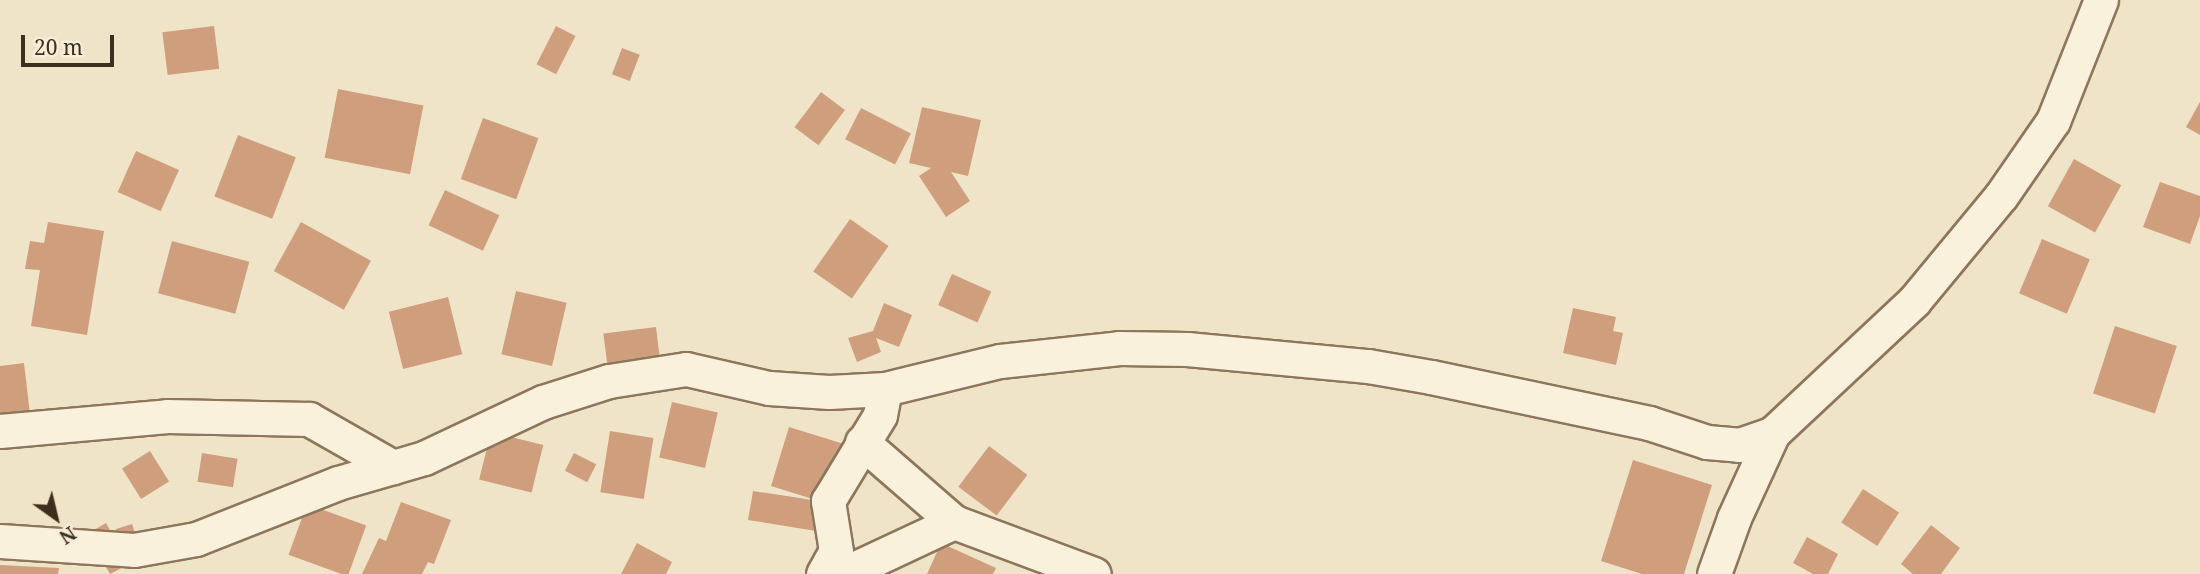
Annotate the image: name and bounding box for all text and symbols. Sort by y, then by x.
scale bar [24,21,117,65]
text: 20 m [34,33,83,61]
north arrow [21,483,91,553]
text: N [54,520,81,550]

